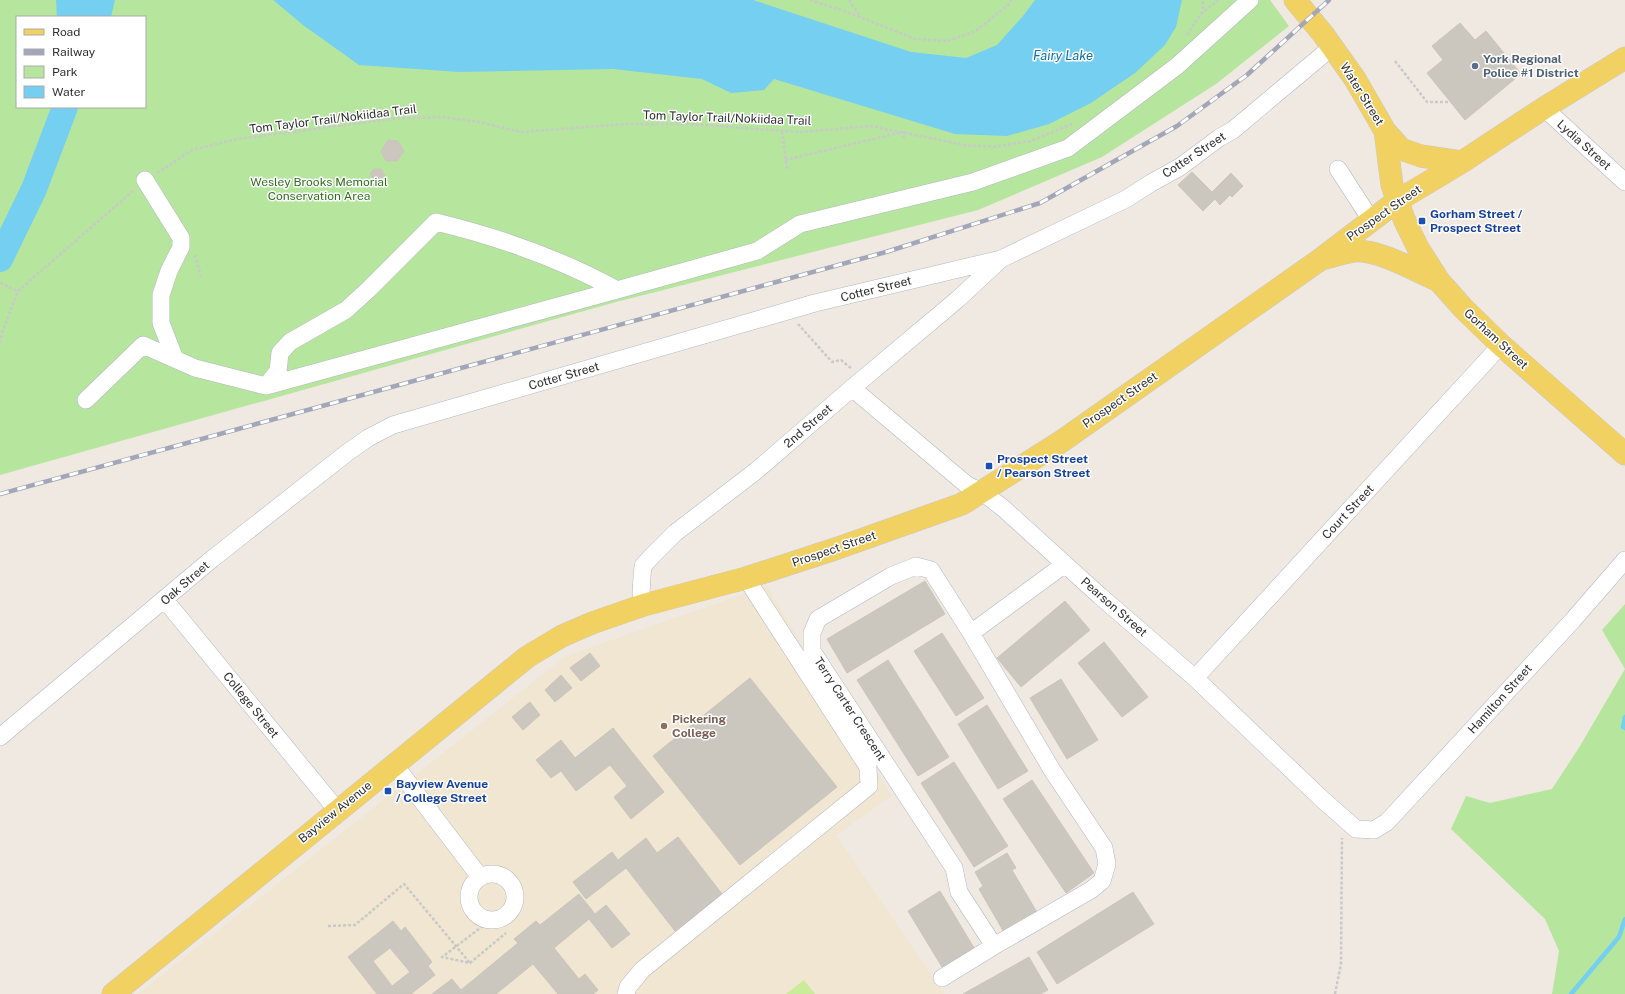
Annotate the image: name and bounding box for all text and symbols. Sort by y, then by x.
legend [16,16,146,108]
text: Road [52,25,80,39]
text: Railway [52,45,96,59]
water label: Fairy Lake [1033,48,1093,63]
place label: York Regional Police #1 District [1483,52,1579,80]
street label: Water Street [1337,60,1387,128]
marker: York Regional Police #1 District [1470,61,1480,71]
text: Park [52,65,78,79]
text: Water [52,85,86,99]
street label: Tom Taylor Trail/Nokiidaa Trail [249,102,418,136]
street label: Tom Taylor Trail/Nokiidaa Trail [643,108,812,128]
street label: Lydia Street [1554,117,1614,173]
street label: Cotter Street [1160,129,1229,181]
park label: Wesley Brooks Memorial Conservation Area [250,175,388,203]
street label: Prospect Street [1344,182,1424,244]
place label: Gorham Street / Prospect Street [1430,207,1523,235]
marker: Gorham Street / Prospect Street [1417,216,1427,226]
street label: Cotter Street [839,273,913,305]
street label: Gorham Street [1461,306,1531,372]
street label: Cotter Street [527,359,601,393]
street label: Prospect Street [1080,369,1160,431]
street label: 2nd Street [781,401,835,451]
place label: Prospect Street / Pearson Street [997,452,1090,480]
marker: Prospect Street / Pearson Street [984,461,994,471]
street label: Court Street [1319,482,1377,542]
street label: Prospect Street [790,528,878,570]
street label: Oak Street [158,558,212,608]
street label: Pearson Street [1078,574,1150,640]
street label: Terry Carter Crescent [811,655,889,764]
street label: Hamilton Street [1465,661,1535,737]
street label: College Street [220,669,282,741]
place label: Pickering College [672,712,726,740]
marker: Pickering College [659,721,669,731]
place label: Bayview Avenue / College Street [396,777,488,805]
street label: Bayview Avenue [296,778,375,846]
marker: Bayview Avenue / College Street [383,786,393,796]

